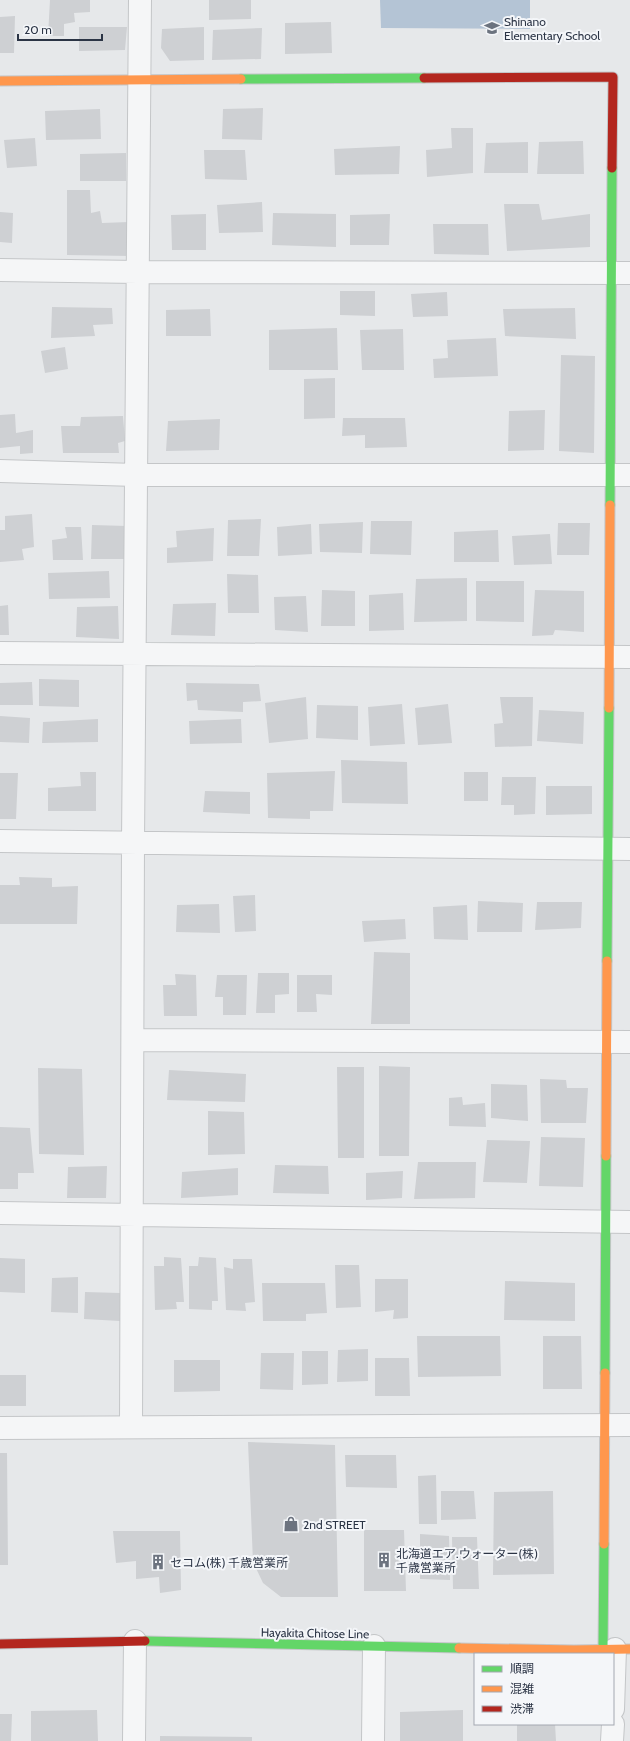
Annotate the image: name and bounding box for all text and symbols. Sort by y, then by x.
place label: Shinano Elementary School [504,14,600,43]
scale bar [18,16,102,42]
school or university icon: Shinano Elementary School [483,19,501,37]
text: 20 m [24,22,52,37]
shop icon: 2nd STREET [282,1515,300,1533]
place label: 2nd STREET [303,1517,366,1532]
place label: 北海道エア.ウォーター(株) 千歳営業所 [396,1546,538,1575]
building icon: 北海道エア.ウォーター(株) 千歳営業所 [375,1551,393,1569]
building icon: セコム(株) 千歳営業所 [149,1553,167,1571]
place label: セコム(株) 千歳営業所 [170,1555,288,1570]
street label: Hayakita Chitose Line [261,1625,369,1641]
legend [474,1653,614,1725]
text: 順調 [510,1661,534,1676]
text: 混雑 [510,1681,534,1696]
text: 渋滞 [510,1701,534,1716]

